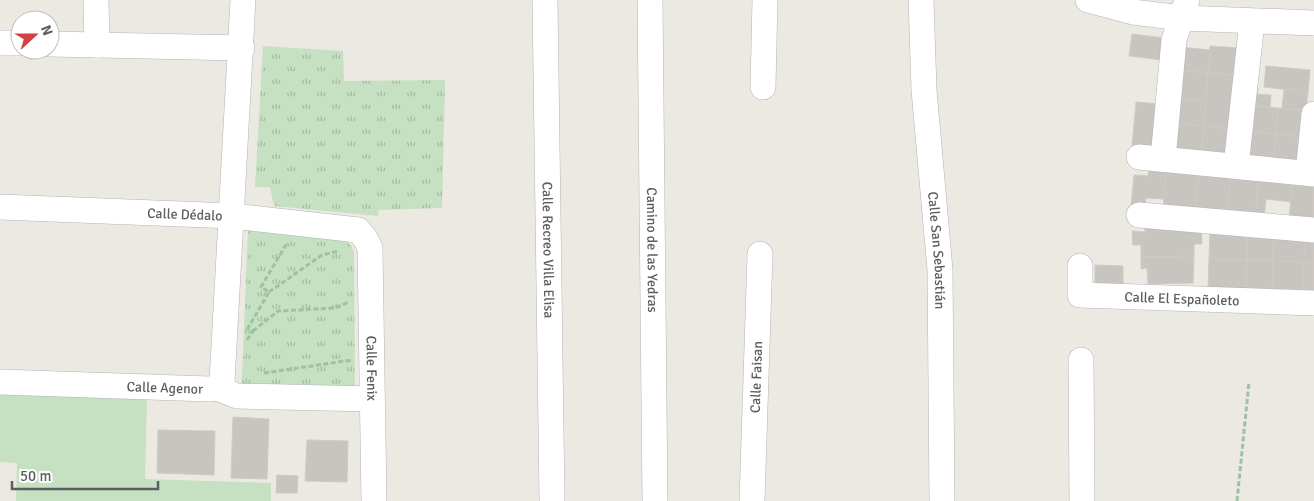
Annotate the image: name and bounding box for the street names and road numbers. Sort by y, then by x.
street label: Calle Recreo Villa Elisa [539,181,558,319]
street label: Camino de las Yedras [643,187,662,313]
street label: Calle San Sebastián [925,191,949,309]
street label: Calle Dédalo [147,204,223,224]
street label: Calle El Españoleto [1124,288,1240,309]
street label: Calle Fenix [363,335,381,402]
street label: Calle Faisan [746,341,766,413]
street label: Calle Agenor [126,378,204,397]

